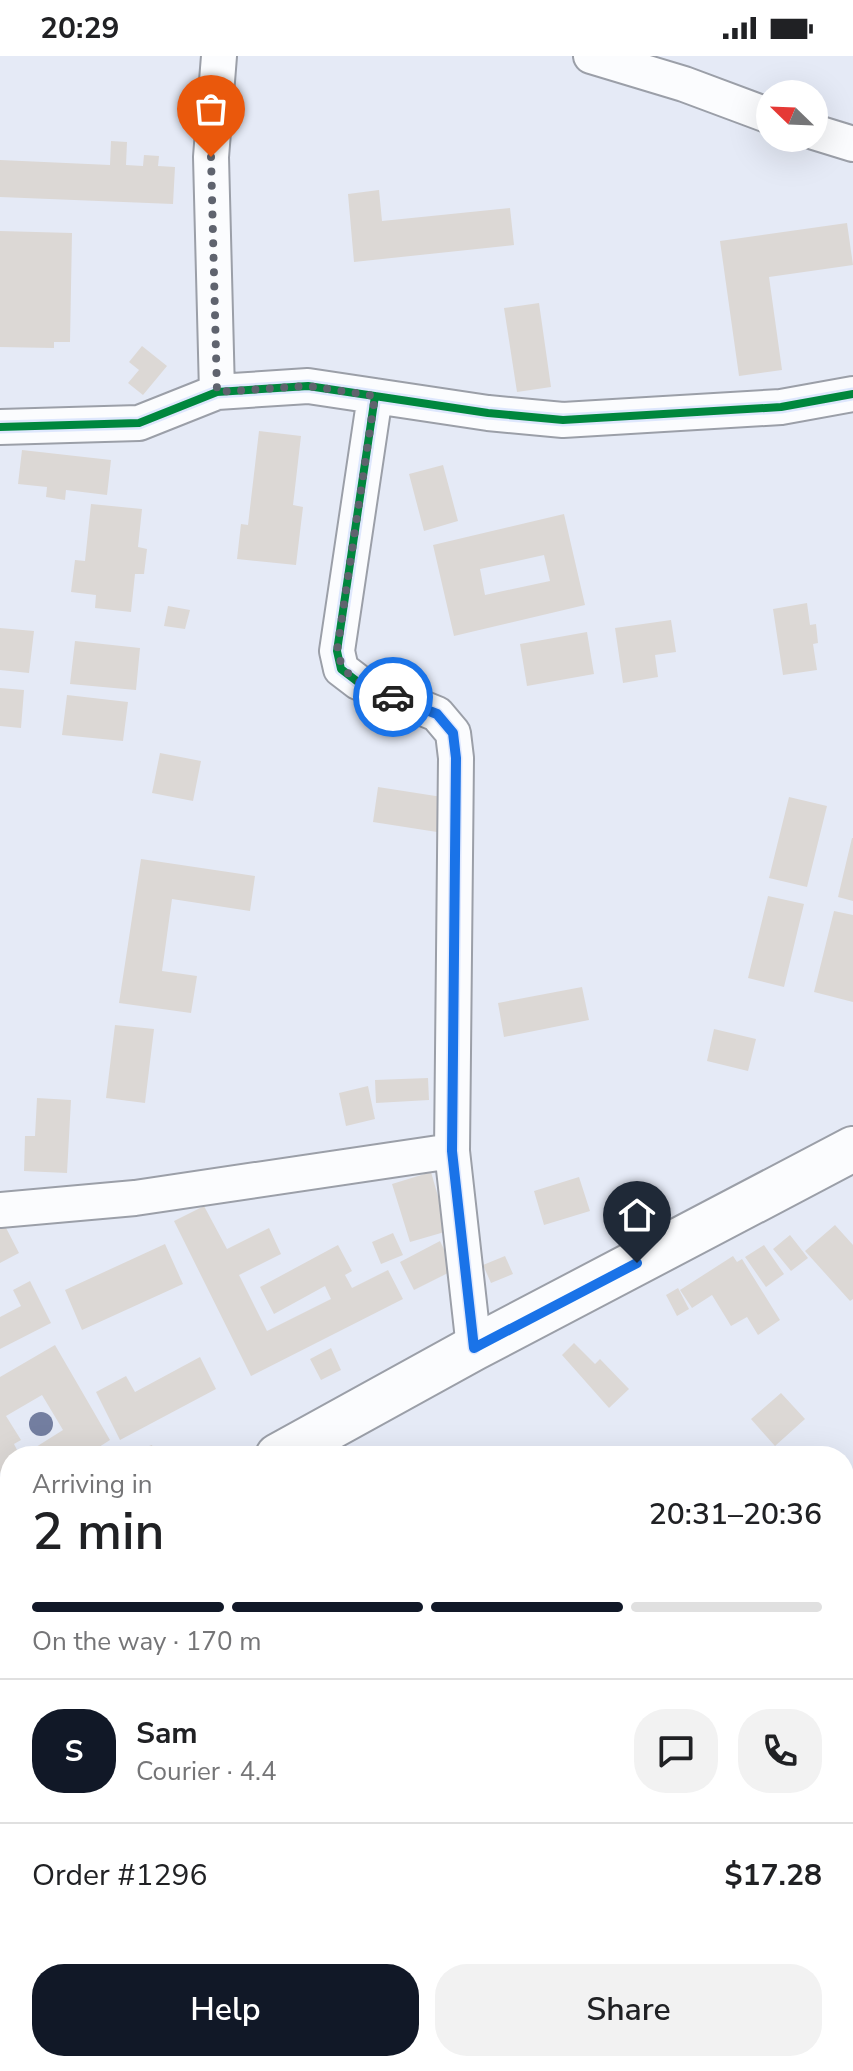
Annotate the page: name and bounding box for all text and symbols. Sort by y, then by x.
text: 20:29 [40,8,119,49]
pin [177,75,245,157]
north arrow [756,80,828,152]
map controls [756,80,828,152]
icon: bag [189,87,233,131]
courier [353,657,433,737]
icon: car [371,675,415,719]
pin [603,1181,671,1263]
icon: home [615,1193,659,1237]
text: Arriving in [32,1467,153,1502]
text: 20:31–20:36 [649,1494,822,1535]
text: 2 min [32,1496,165,1567]
text: On the way · 170 m [32,1624,261,1659]
button: chat [634,1709,718,1793]
button: phone [738,1709,822,1793]
text: Sam [136,1713,198,1754]
text: S [65,1731,83,1772]
text: Courier · 4.4 [136,1754,277,1789]
text: Order #1296 [32,1855,207,1896]
text: $17.28 [725,1855,822,1896]
button: Help [32,1964,419,2056]
button: Share [435,1964,822,2056]

